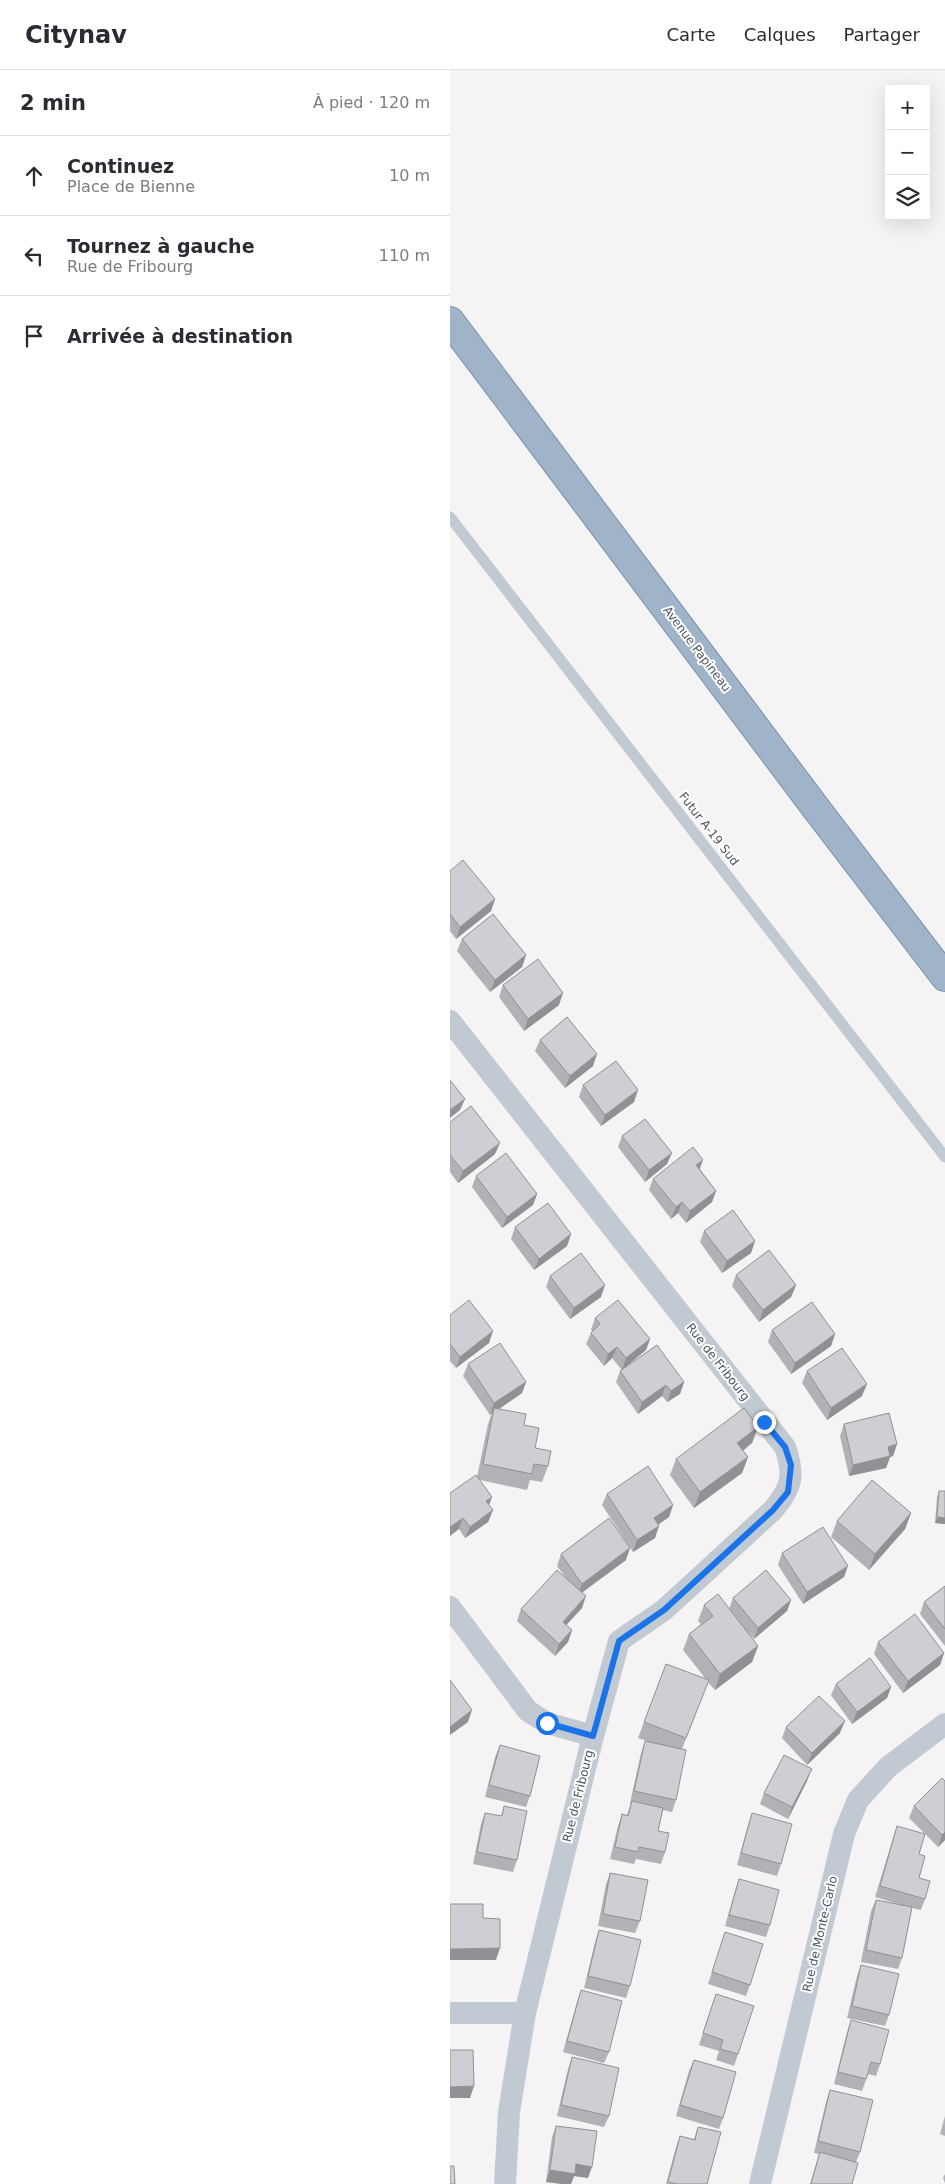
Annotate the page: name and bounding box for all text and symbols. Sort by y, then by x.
text: Citynav [25,21,127,49]
text: Carte [667,24,716,45]
text: Calques [744,24,816,45]
text: Partager [844,24,920,45]
map controls [885,85,930,220]
button: + [885,85,930,130]
text: 2 min [20,91,86,115]
text: À pied · 120 m [313,93,430,112]
button: − [885,130,930,175]
text: Continuez [67,155,174,177]
icon: ahead [20,162,48,190]
text: 10 m [389,166,430,185]
button: layers [885,175,930,220]
text: Place de Bienne [67,177,195,196]
text: Tournez à gauche [67,235,255,257]
icon: left [20,242,48,270]
text: 110 m [379,246,430,265]
text: Rue de Fribourg [67,257,193,276]
icon: arrive [20,322,48,350]
text: Arrivée à destination [67,325,293,347]
street label: Avenue Papineau [660,604,734,694]
street label: Futur A-19 Sud [676,790,742,868]
street label: Rue de Fribourg [683,1320,753,1404]
route end [753,1411,776,1434]
route start [536,1712,559,1735]
street label: Rue de Fribourg [560,1748,596,1844]
street label: Rue de Monte-Carlo [800,1875,840,1993]

